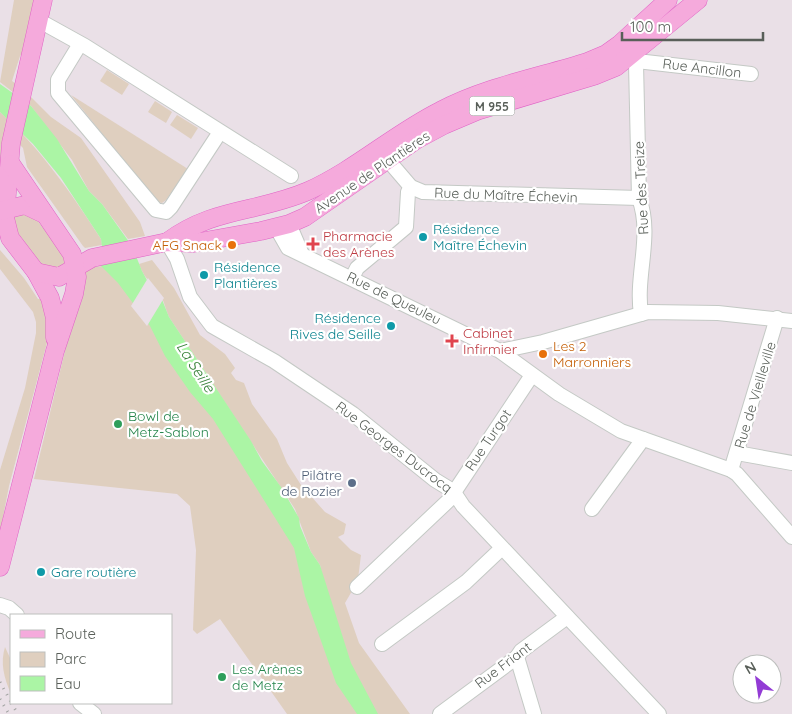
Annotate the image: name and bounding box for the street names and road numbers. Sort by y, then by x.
street label: Rue Ancillon [662,54,742,82]
road number: M 955 [470,96,514,115]
street label: Avenue de Plantières [311,127,433,217]
street label: Rue des Treize [630,141,652,235]
street label: Rue du Maître Échevin [434,184,578,206]
street label: Rue de Queuleu [344,267,444,329]
street label: Rue de Vieilleville [730,339,780,451]
street label: Rue Georges Ducrocq [332,397,456,497]
street label: Rue Turgot [461,406,515,474]
street label: Rue Friant [471,638,535,692]

